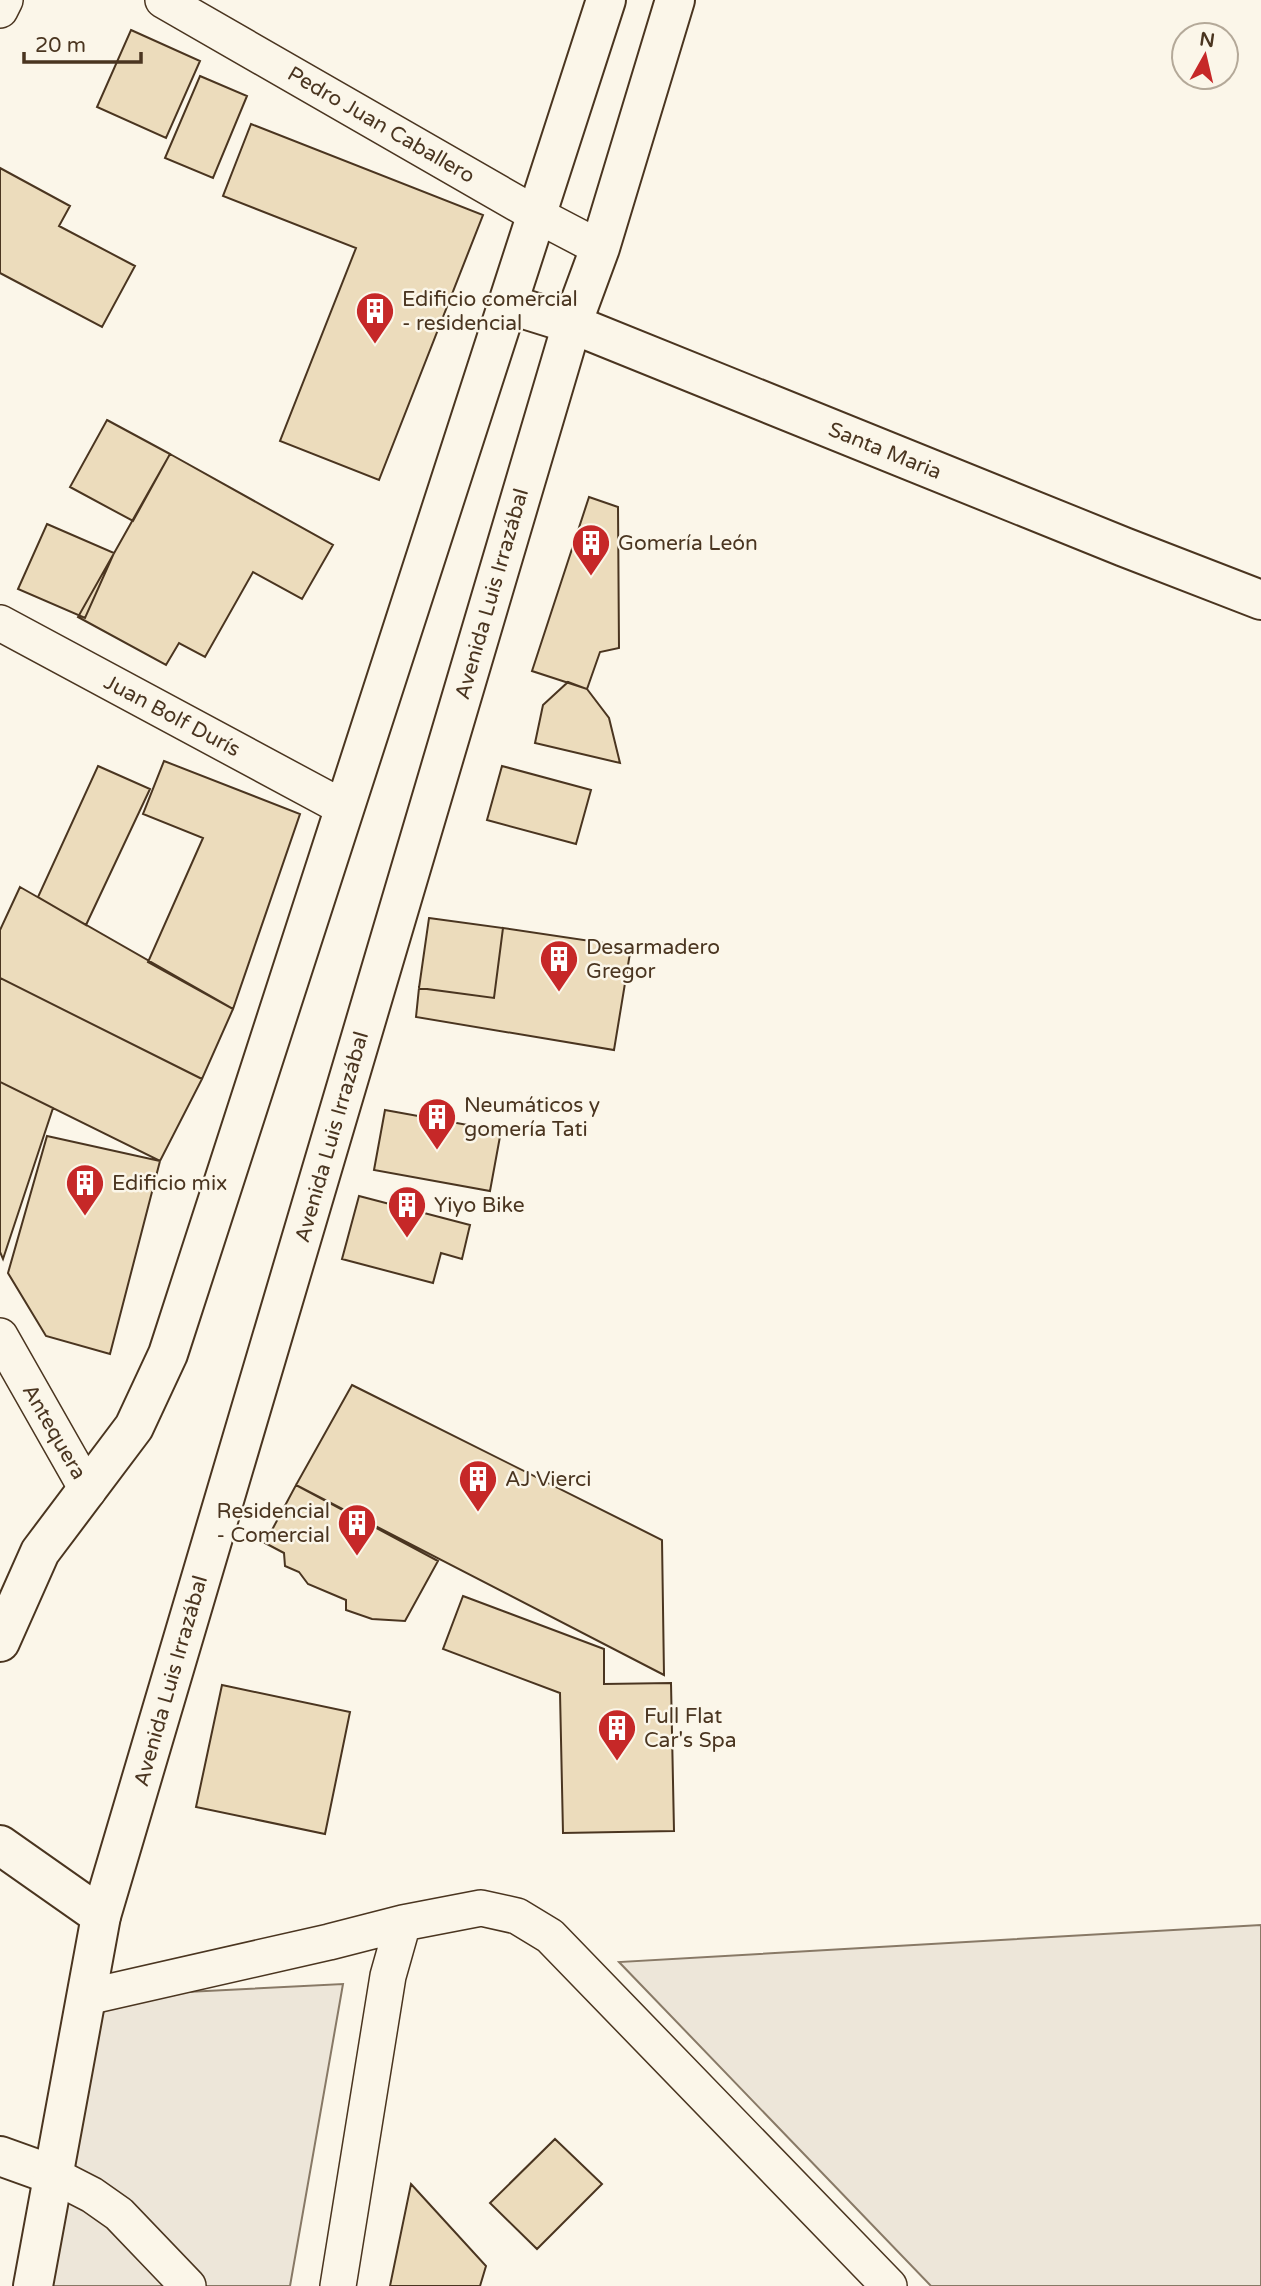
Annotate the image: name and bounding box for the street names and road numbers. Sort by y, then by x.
street label: Pedro Juan Caballero [283,61,479,189]
street label: Santa Maria [825,417,945,485]
street label: Avenida Luis Irrazábal [450,486,534,702]
street label: Juan Bolf Durís [100,670,244,762]
street label: Avenida Luis Irrazábal [290,1029,374,1245]
street label: Antequera [17,1380,91,1484]
street label: Avenida Luis Irrazábal [129,1573,213,1789]

